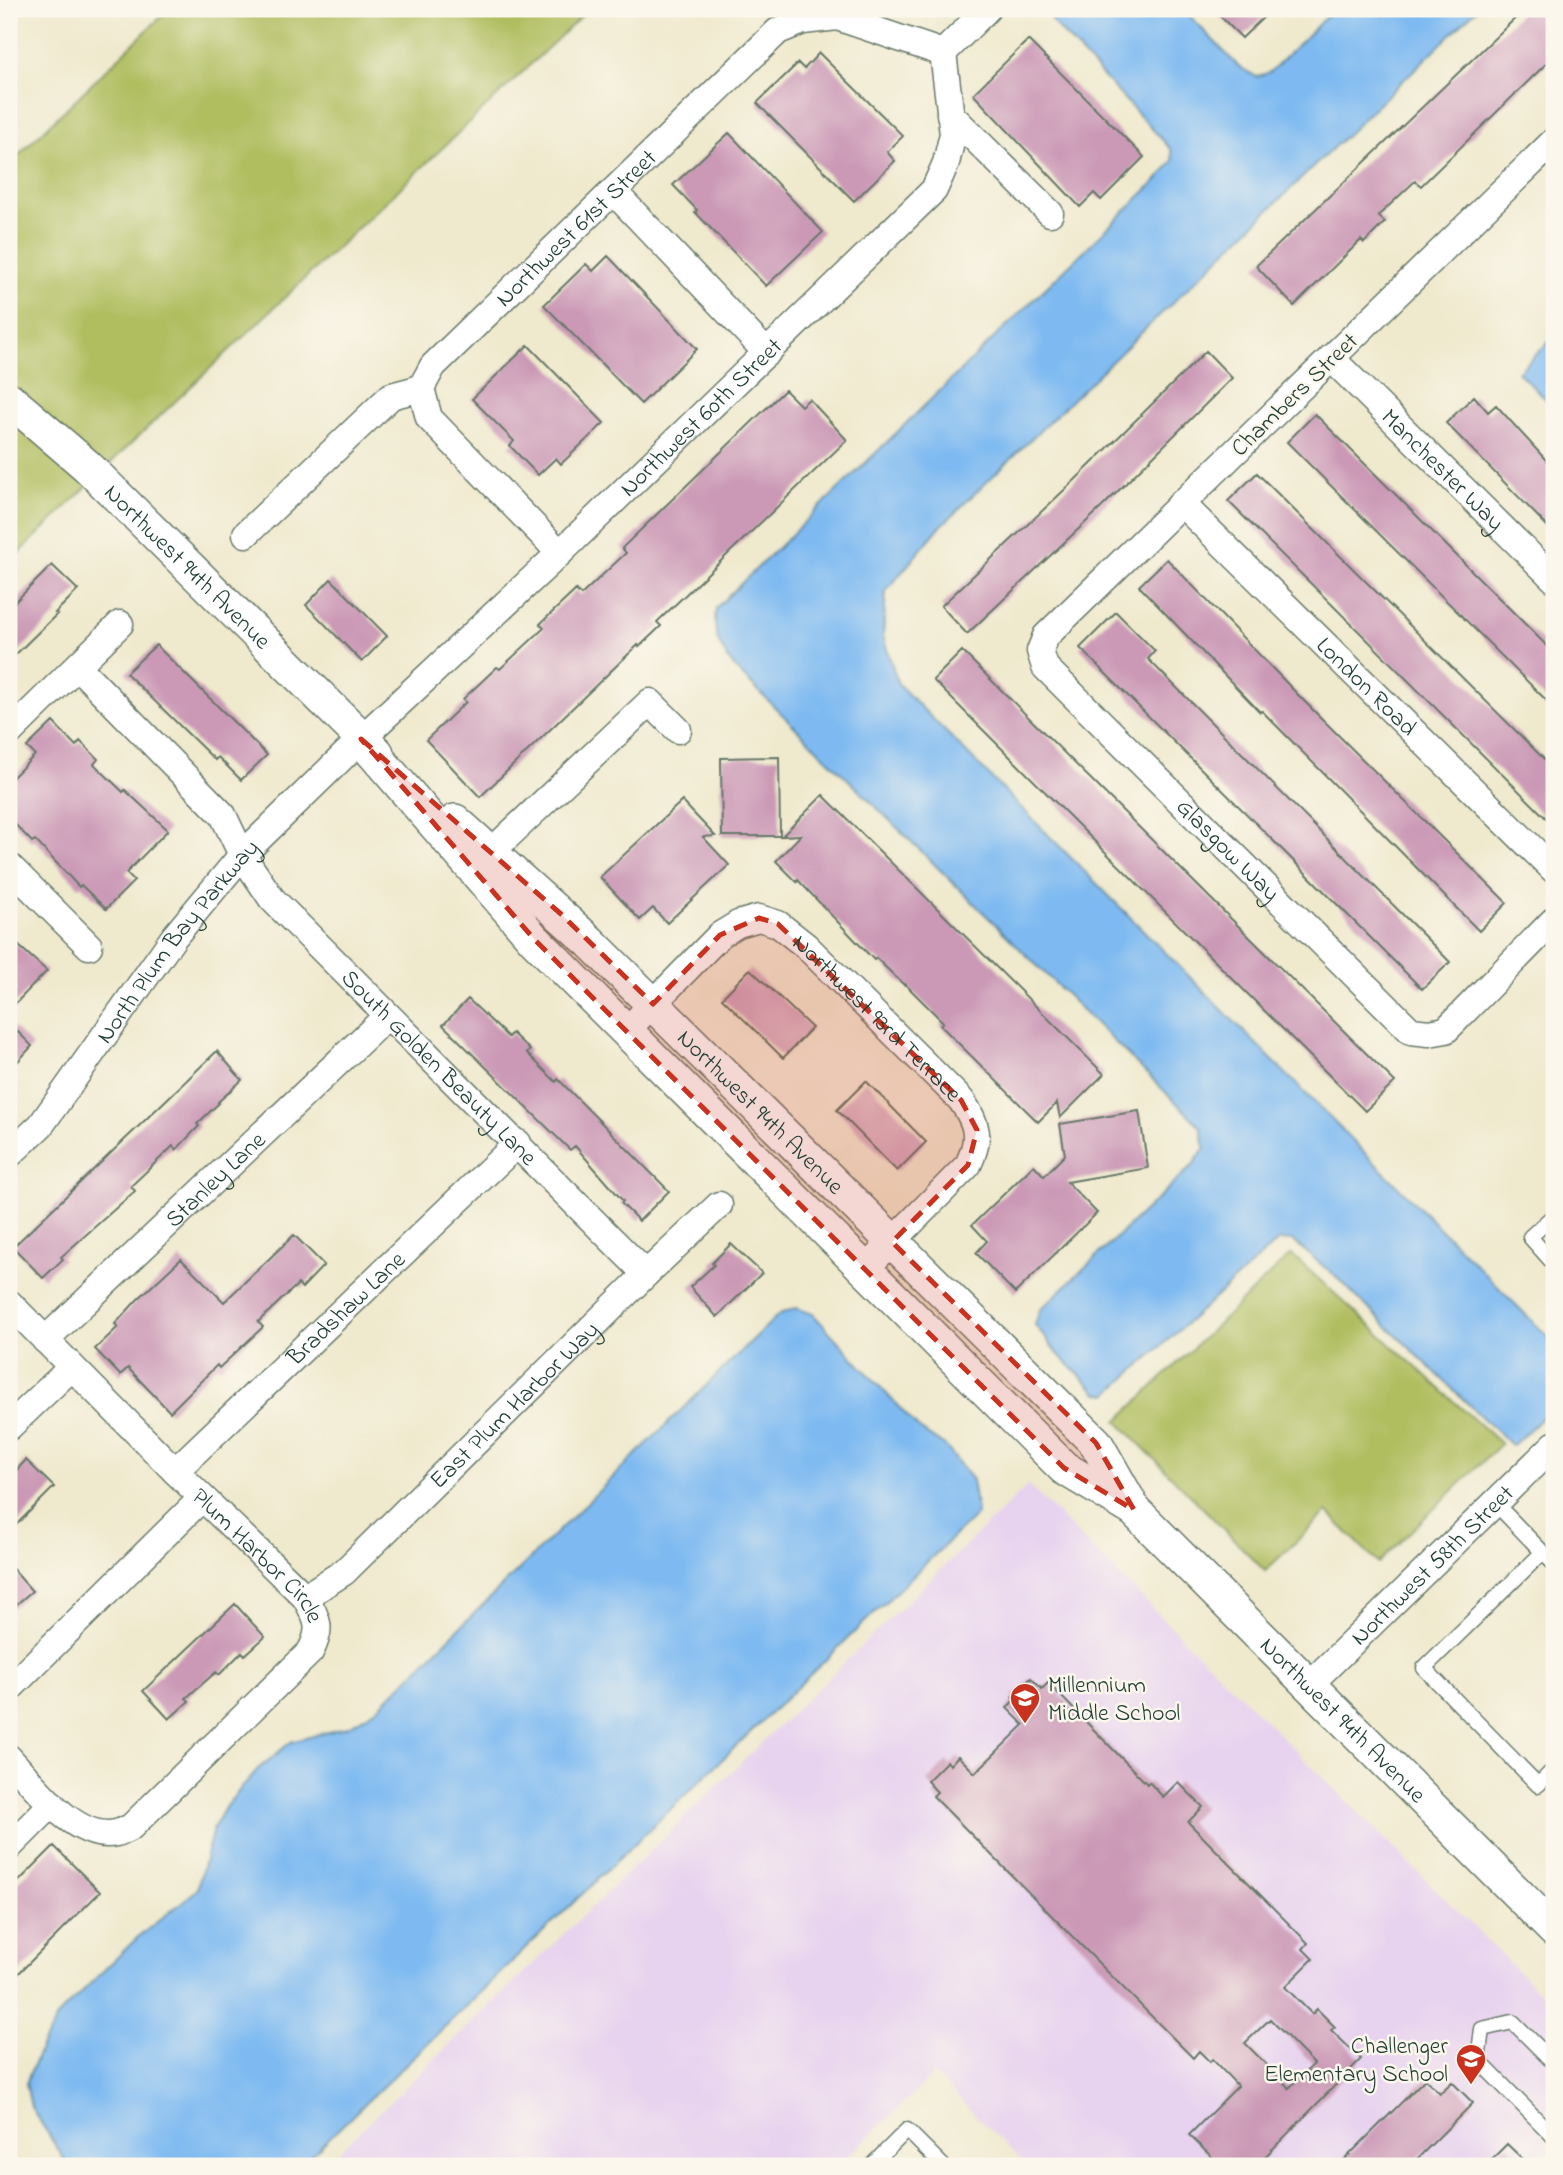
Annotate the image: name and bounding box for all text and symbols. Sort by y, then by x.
street label: Northwest 61st Street [489,142,666,316]
street label: Chambers Street [1224,326,1368,466]
street label: Northwest 60th Street [613,331,792,506]
street label: Manchester Way [1372,402,1511,541]
street label: Northwest 94th Avenue [95,477,278,659]
street label: London Road [1307,630,1424,746]
street label: Glasgow Way [1167,792,1287,912]
street label: North Plum Bay Parkway [89,832,269,1052]
street label: Northwest 93rd Terrace [784,927,969,1111]
street label: South Golden Beauty Lane [332,962,544,1175]
street label: Northwest 94th Avenue [668,1022,851,1204]
street label: Stanley Lane [158,1124,275,1237]
street label: Bradshaw Lane [279,1244,415,1376]
street label: East Plum Harbor Way [423,1314,609,1498]
street label: Northwest 58th Street [1344,1478,1523,1655]
street label: Plum Harbor Circle [182,1481,331,1629]
street label: Northwest 94th Avenue [1250,1630,1433,1812]
place label: Millennium Middle School [1048,1669,1180,1732]
school or university icon: Millennium Middle School [1008,1681,1042,1725]
place label: Challenger Elementary School [1264,2030,1449,2094]
school or university icon: Challenger Elementary School [1454,2042,1488,2086]

